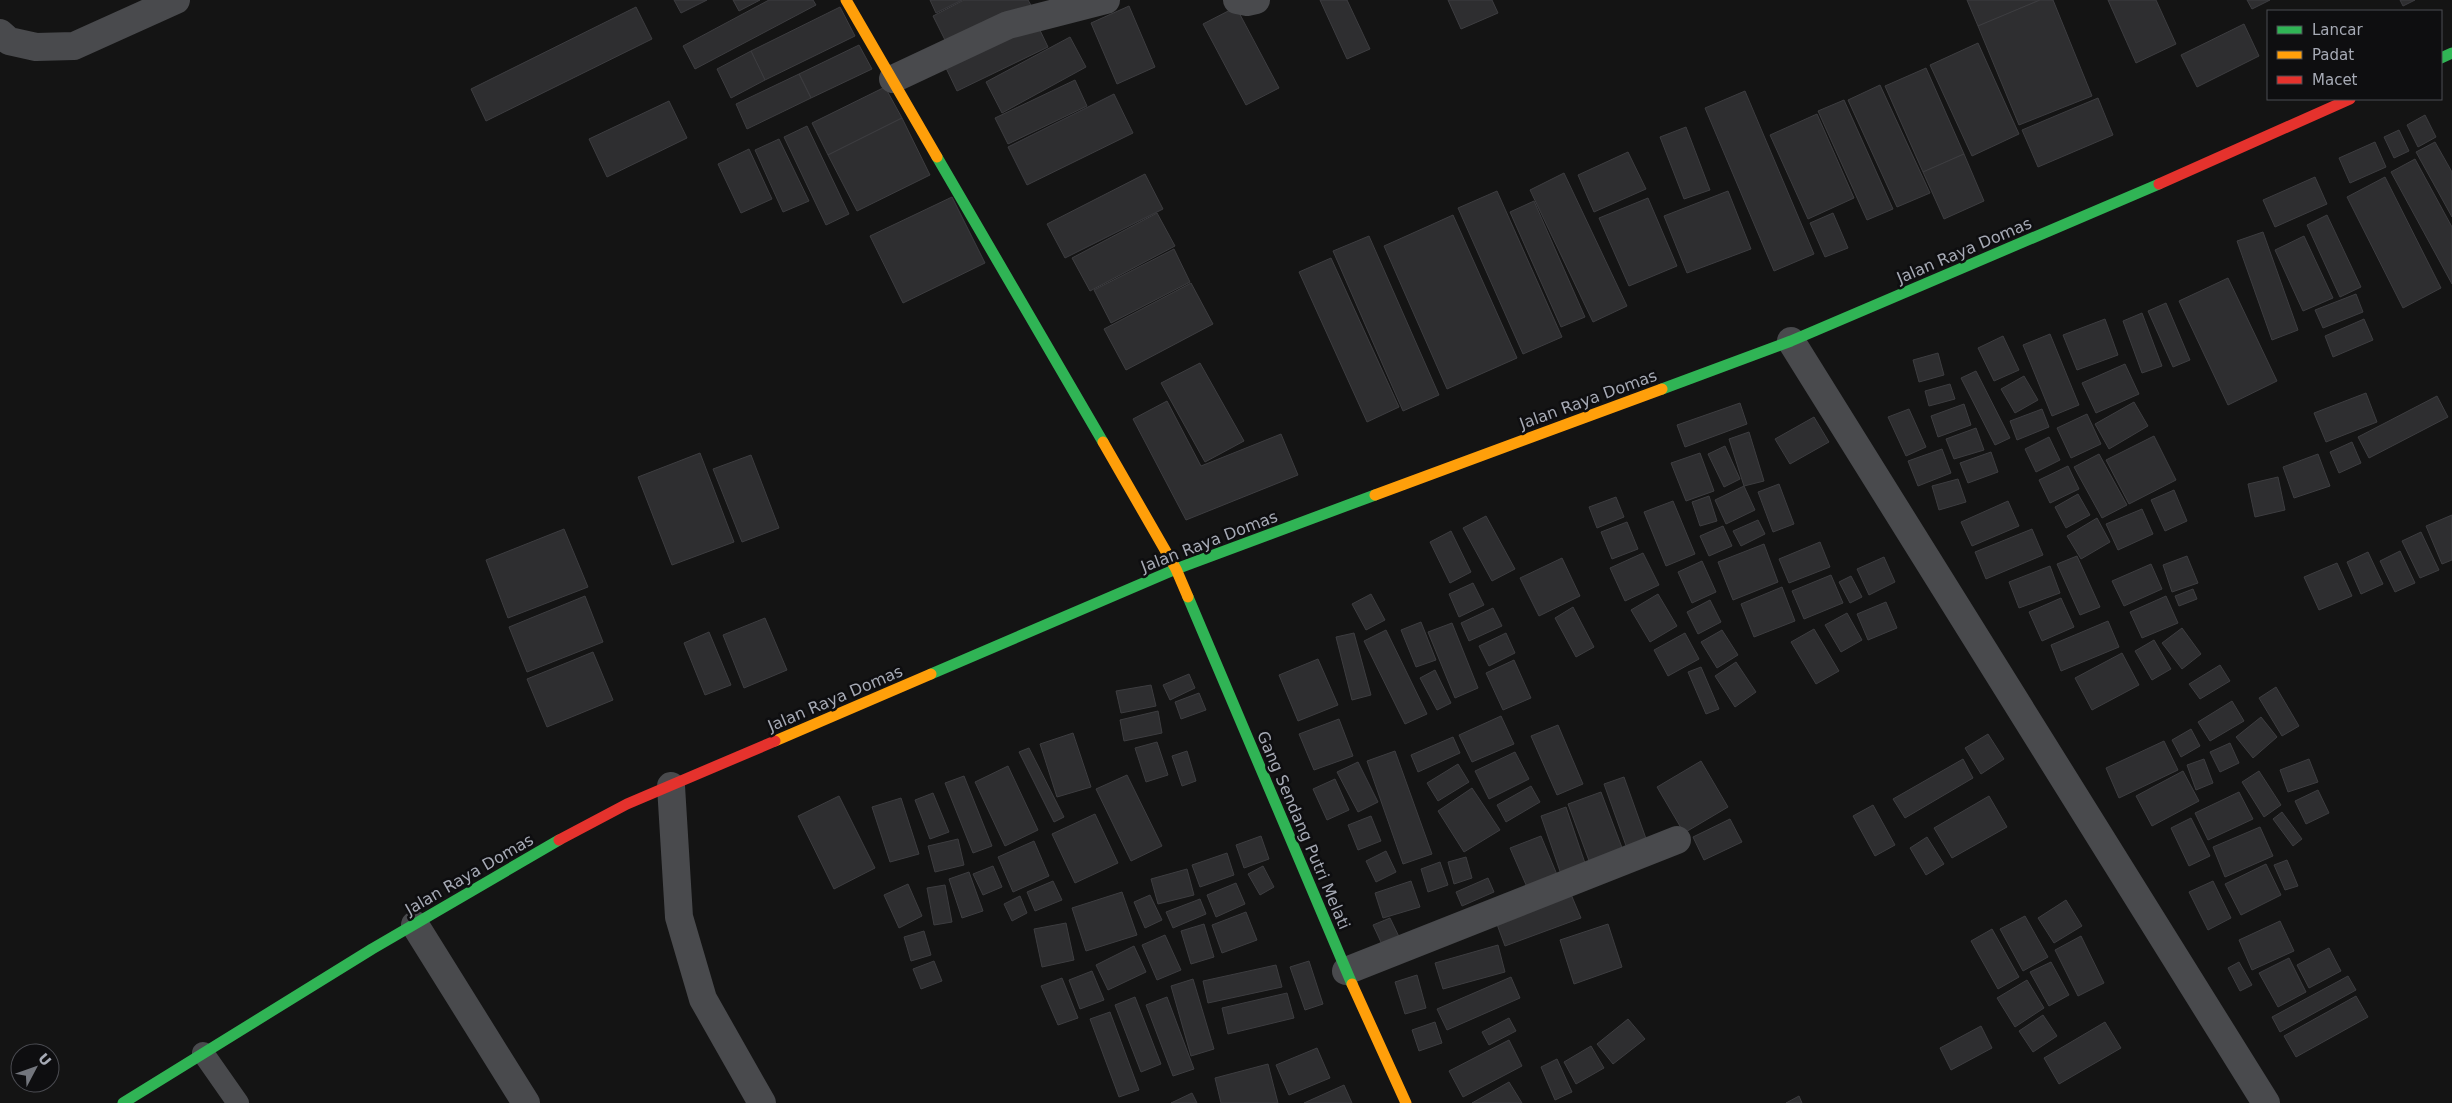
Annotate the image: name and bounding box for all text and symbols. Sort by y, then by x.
legend [2267,10,2442,100]
text: Lancar [2312,21,2363,39]
text: Padat [2312,46,2354,64]
text: Macet [2312,71,2358,89]
street label: Jalan Raya Domas [1893,213,2035,288]
street label: Jalan Raya Domas [1516,366,1659,433]
street label: Jalan Raya Domas [1137,507,1280,577]
street label: Jalan Raya Domas [764,661,906,736]
street label: Gang Sendang Putri Melati [1253,728,1354,932]
street label: Jalan Raya Domas [401,830,537,919]
north arrow [10,1043,60,1093]
text: U [35,1050,55,1069]

